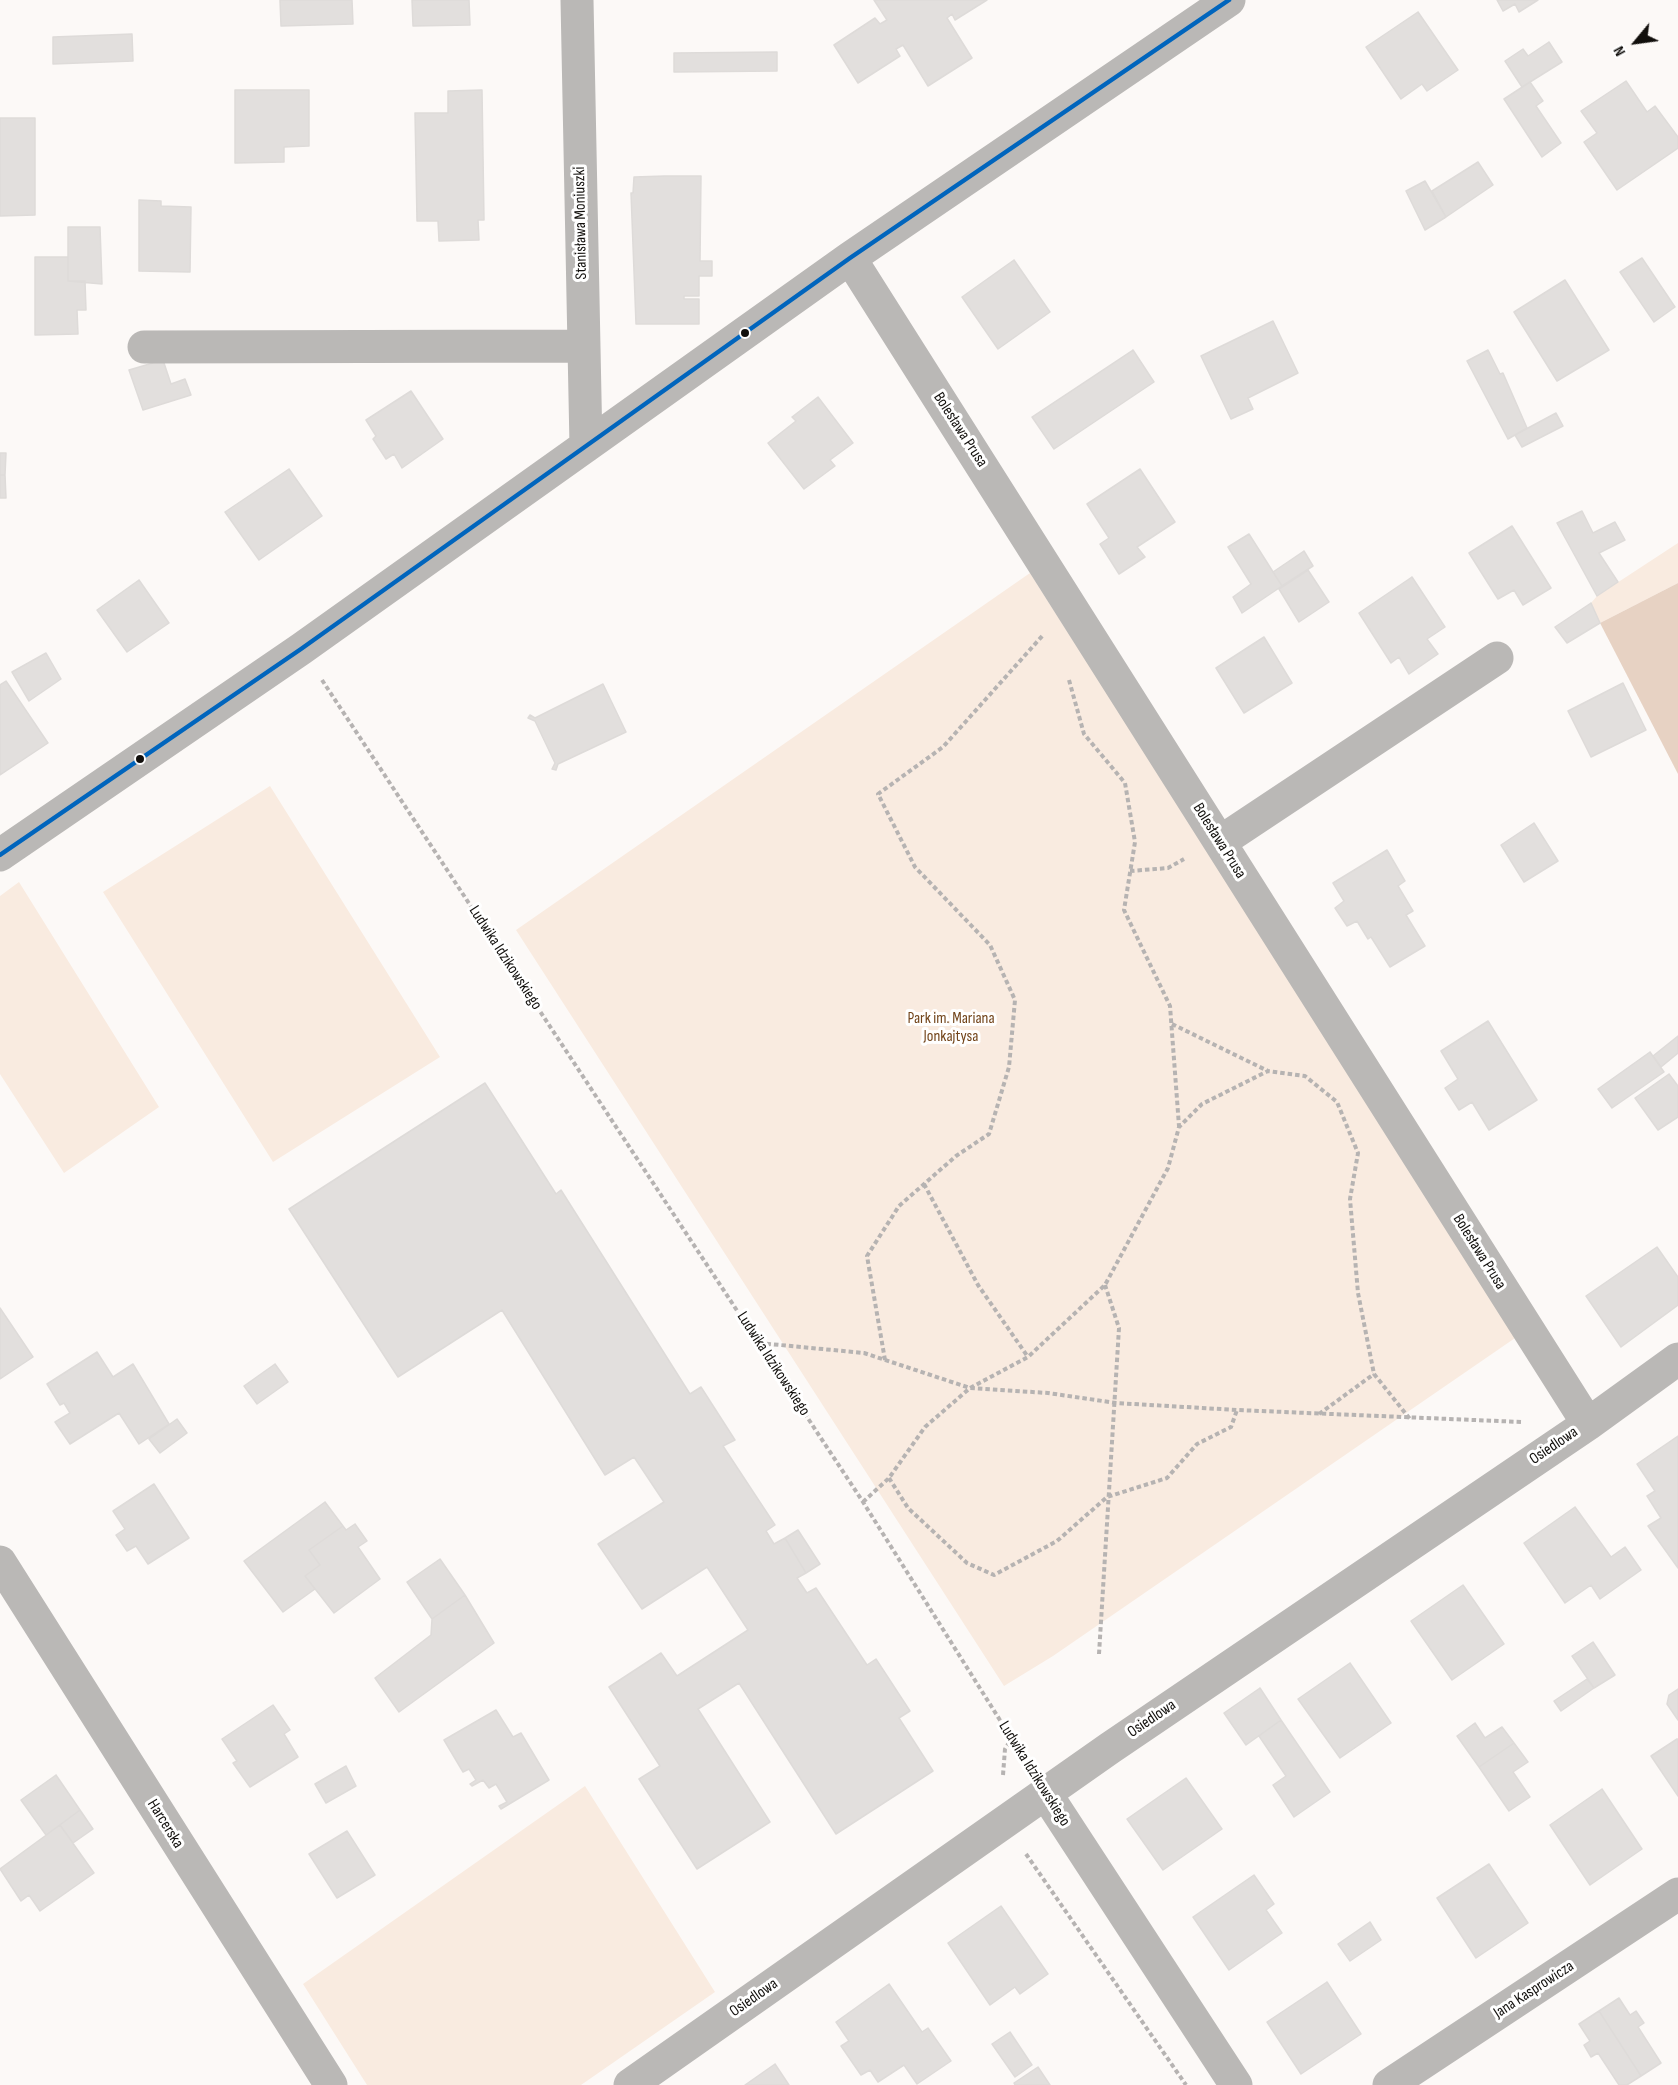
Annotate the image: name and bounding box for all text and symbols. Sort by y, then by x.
north arrow [1606,12,1666,72]
text: N [1609,43,1630,59]
street label: Stanisława Moniuszki [570,166,592,280]
unlabelled marker [739,327,751,339]
street label: Bolesława Prusa [929,389,991,471]
unlabelled marker [134,753,146,765]
street label: Bolesława Prusa [1188,800,1250,882]
street label: Ludwika Idzikowskiego [464,902,546,1014]
park label: Park im. Mariana Jonkajtysa [907,1009,995,1047]
street label: Bolesława Prusa [1448,1211,1510,1293]
street label: Ludwika Idzikowskiego [732,1308,814,1420]
street label: Osiedlowa [1526,1423,1582,1469]
street label: Osiedlowa [1124,1696,1180,1742]
street label: Ludwika Idzikowskiego [994,1718,1074,1830]
street label: Harcerska [143,1796,187,1852]
street label: Jana Kasprowicza [1490,1957,1578,2023]
street label: Osiedlowa [726,1975,782,2021]

